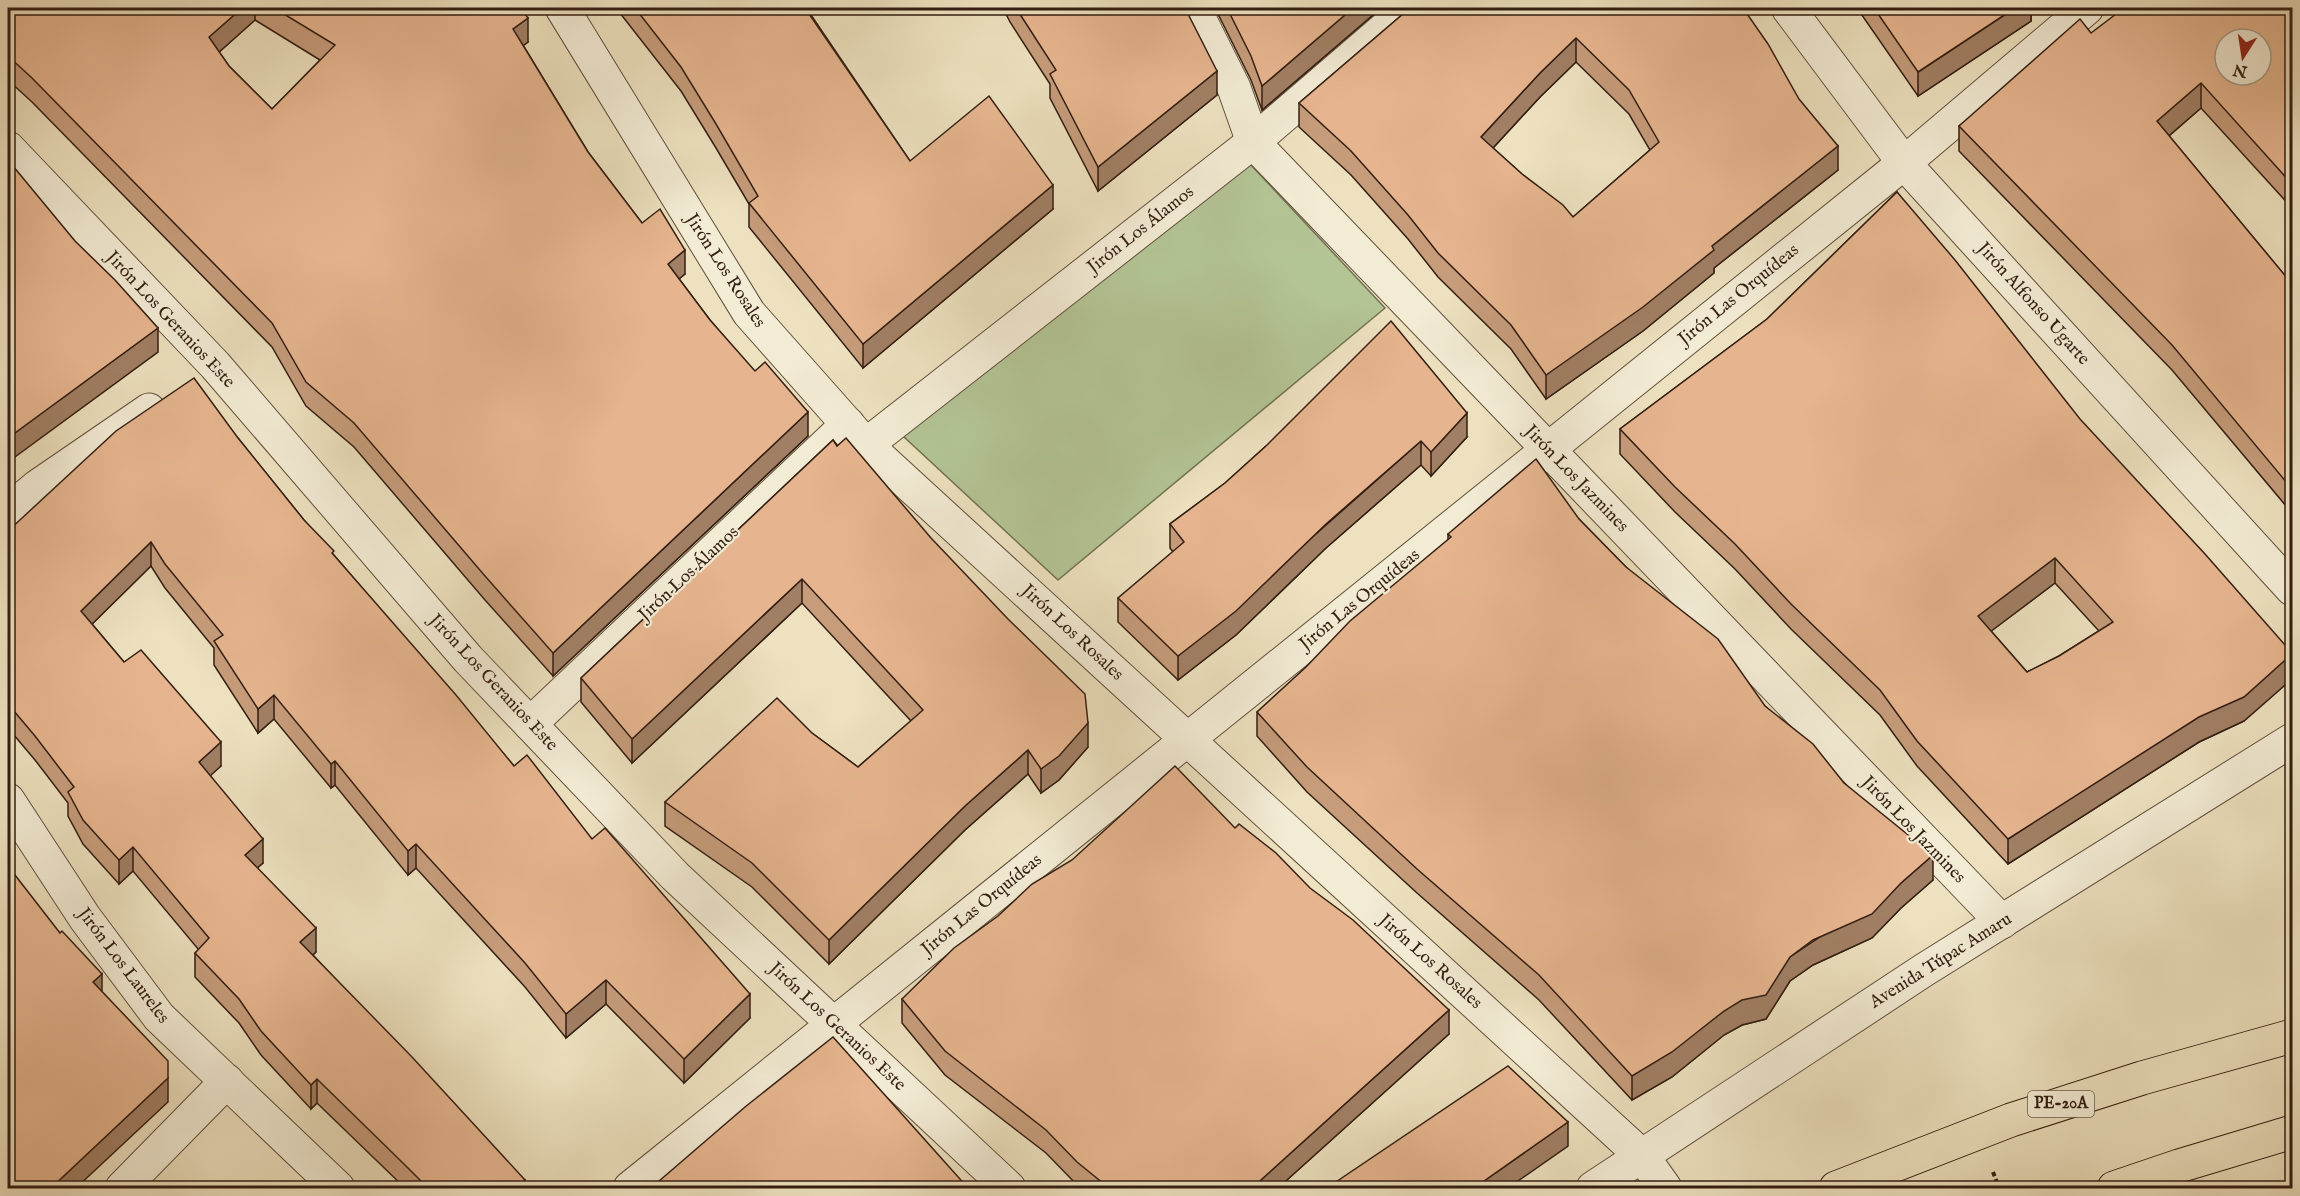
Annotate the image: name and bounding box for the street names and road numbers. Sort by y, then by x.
street label: Jirón Los Álamos [1080,180,1199,280]
street label: Jirón Los Rosales [678,208,770,332]
street label: Jirón Alfonso Ugarte [1970,236,2094,370]
street label: Jirón Las Orquídeas [1672,239,1804,352]
street label: Jirón Los Geranios Este [99,245,240,393]
street label: Jirón Los Jazmines [1518,419,1633,538]
street label: Jirón Los Álamos [631,520,744,628]
street label: Jirón Las Orquídeas [1293,544,1425,657]
street label: Jirón Los Rosales [1015,578,1128,686]
street label: Jirón Los Geranios Este [422,608,563,756]
street label: Jirón Los Jazmines [1855,770,1970,889]
street label: Jirón Las Orquídeas [915,849,1047,962]
street label: Jirón Los Laureles [71,902,174,1028]
street label: Jirón Los Rosales [1372,908,1487,1015]
street label: Avenida Túpac Amaru [1865,908,2016,1015]
street label: Jirón Los Geranios Este [762,956,910,1097]
road number: PE-20A [2028,1091,2094,1117]

